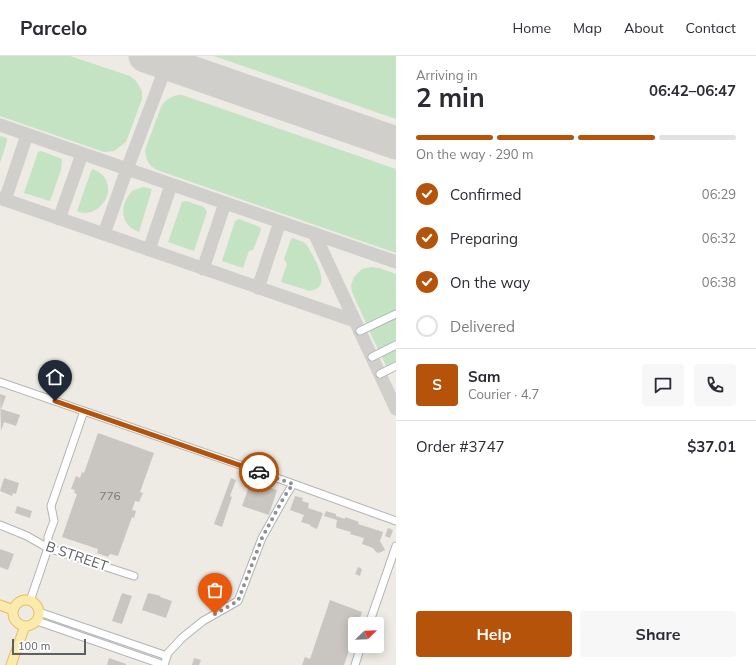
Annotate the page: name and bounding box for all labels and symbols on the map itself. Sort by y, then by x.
pin [38,360,72,401]
courier [239,452,279,492]
house number: 776 [99,488,121,503]
street label: B STREET [44,537,111,575]
pin [198,573,232,614]
north arrow [348,617,384,653]
scale bar [12,637,86,656]

